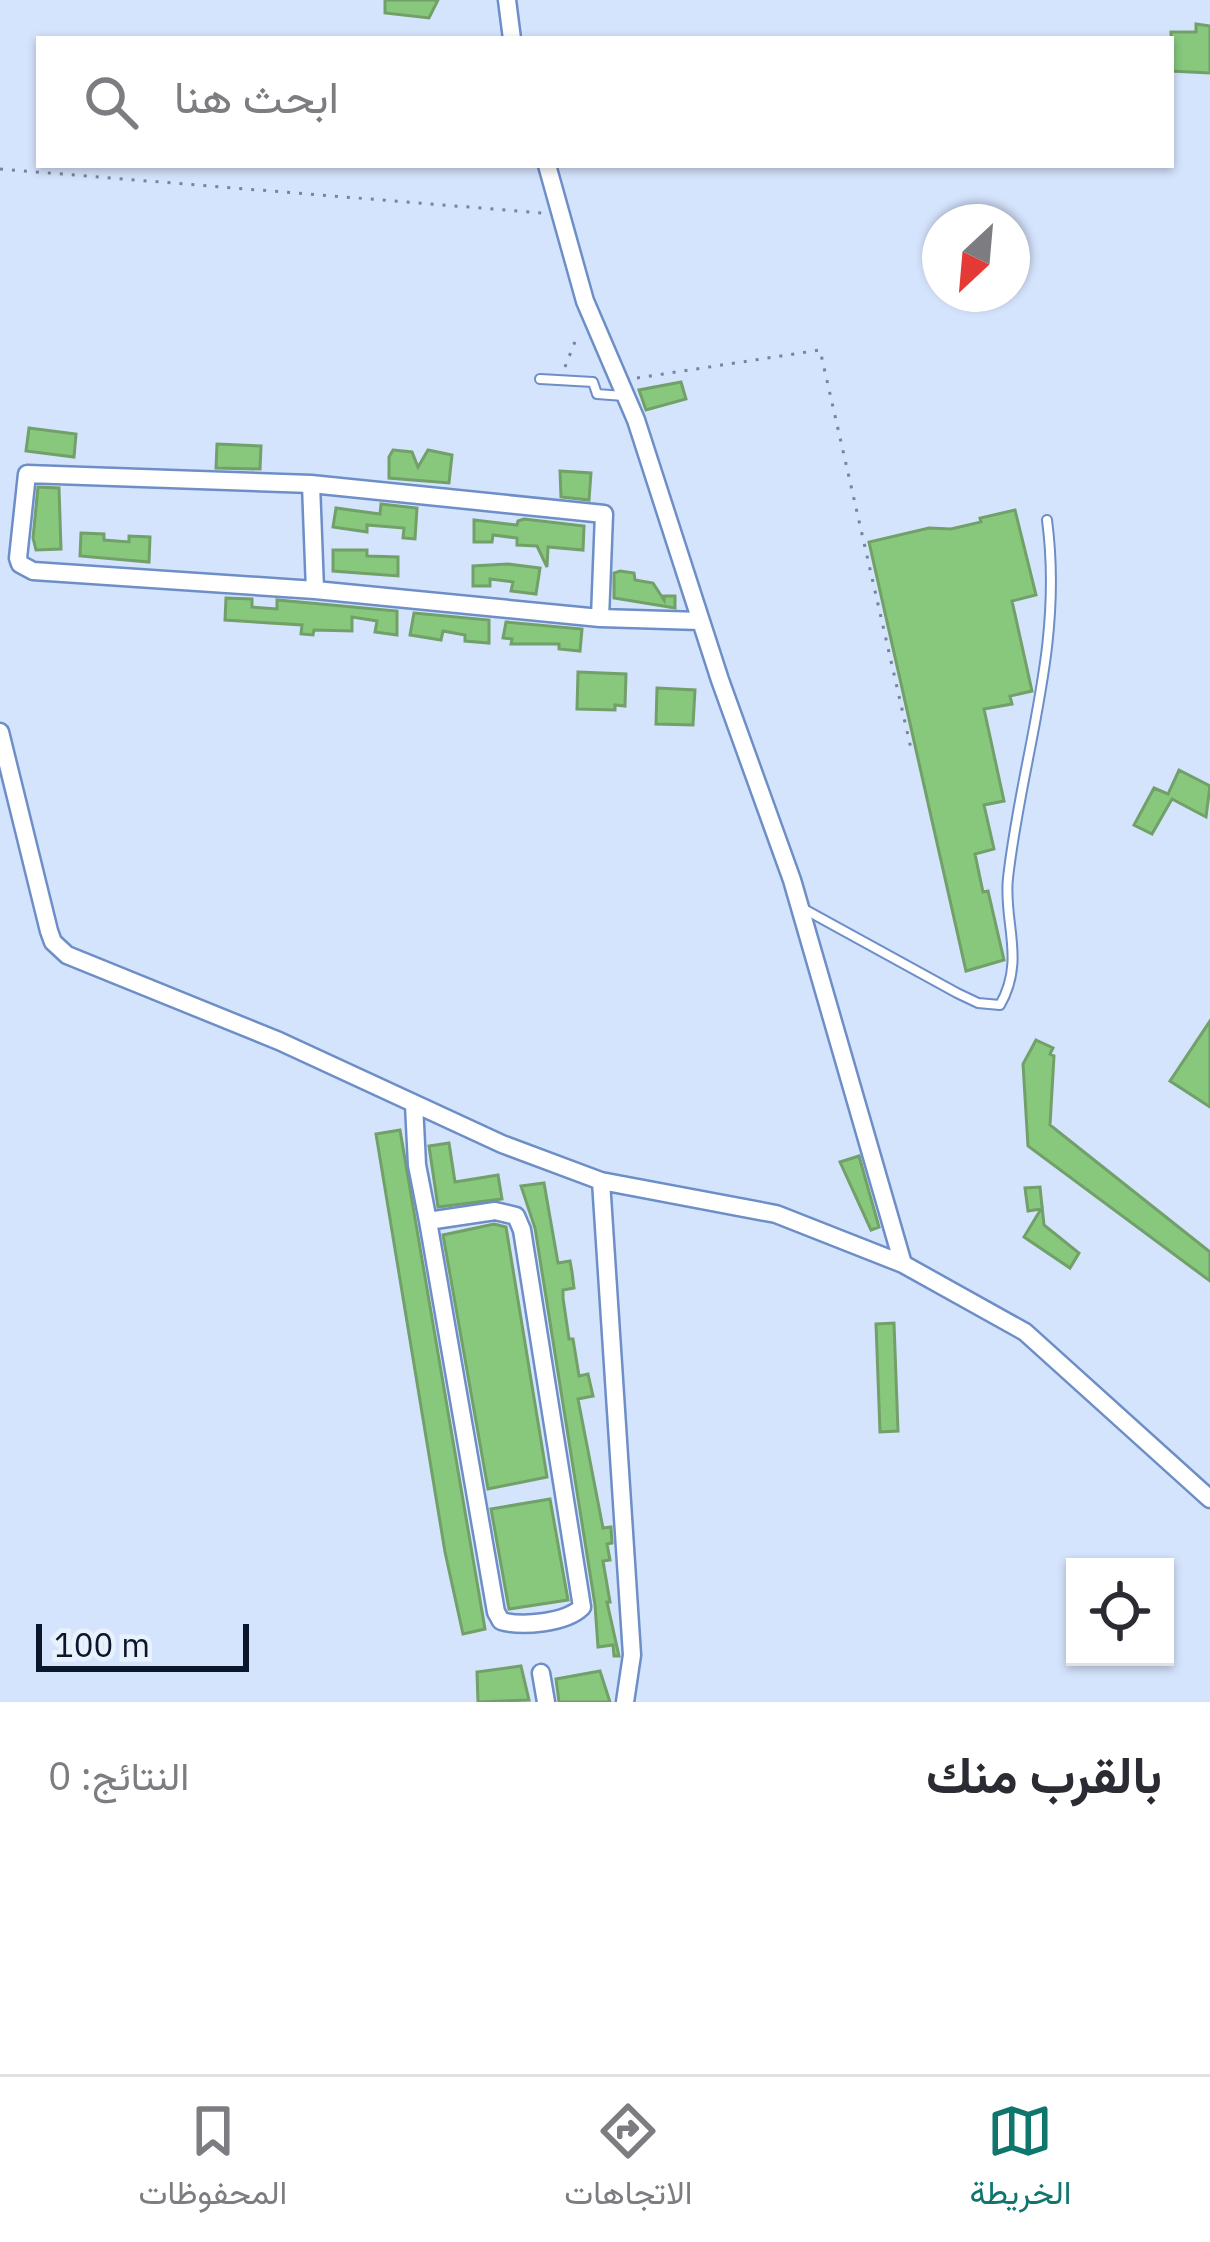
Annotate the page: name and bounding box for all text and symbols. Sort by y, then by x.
search box [36,36,1174,168]
text: ابحث هنا [174,67,339,125]
icon: search [78,69,144,135]
north arrow [922,204,1030,312]
map controls [1066,1558,1174,1666]
button: locate [1066,1558,1174,1666]
scale bar [36,1618,249,1671]
text: 100 m [54,1623,150,1666]
text: بالقرب منك [926,1741,1162,1807]
text: النتائج: 0 [48,1750,189,1801]
tab: المحفوظات [139,2098,287,2222]
tab: الاتجاهات [564,2098,692,2222]
tab: الخريطة [969,2098,1071,2222]

